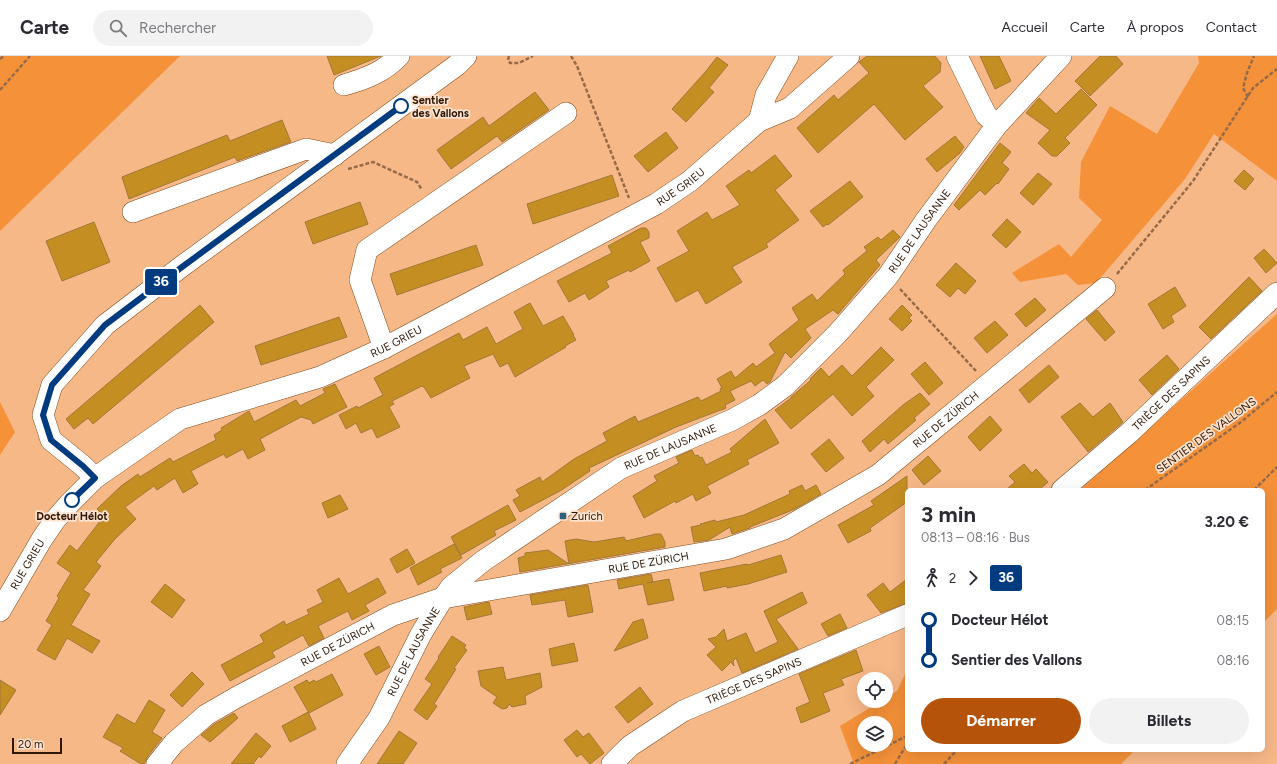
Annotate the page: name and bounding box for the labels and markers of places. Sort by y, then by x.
place label: Sentier des Vallons [412,94,469,120]
marker: Sentier des Vallons [393,98,409,114]
marker: Docteur Hélot [64,492,80,508]
place label: Docteur Hélot [36,510,108,523]
place label: Zurich [571,510,603,523]
marker: Zurich [558,511,568,521]

